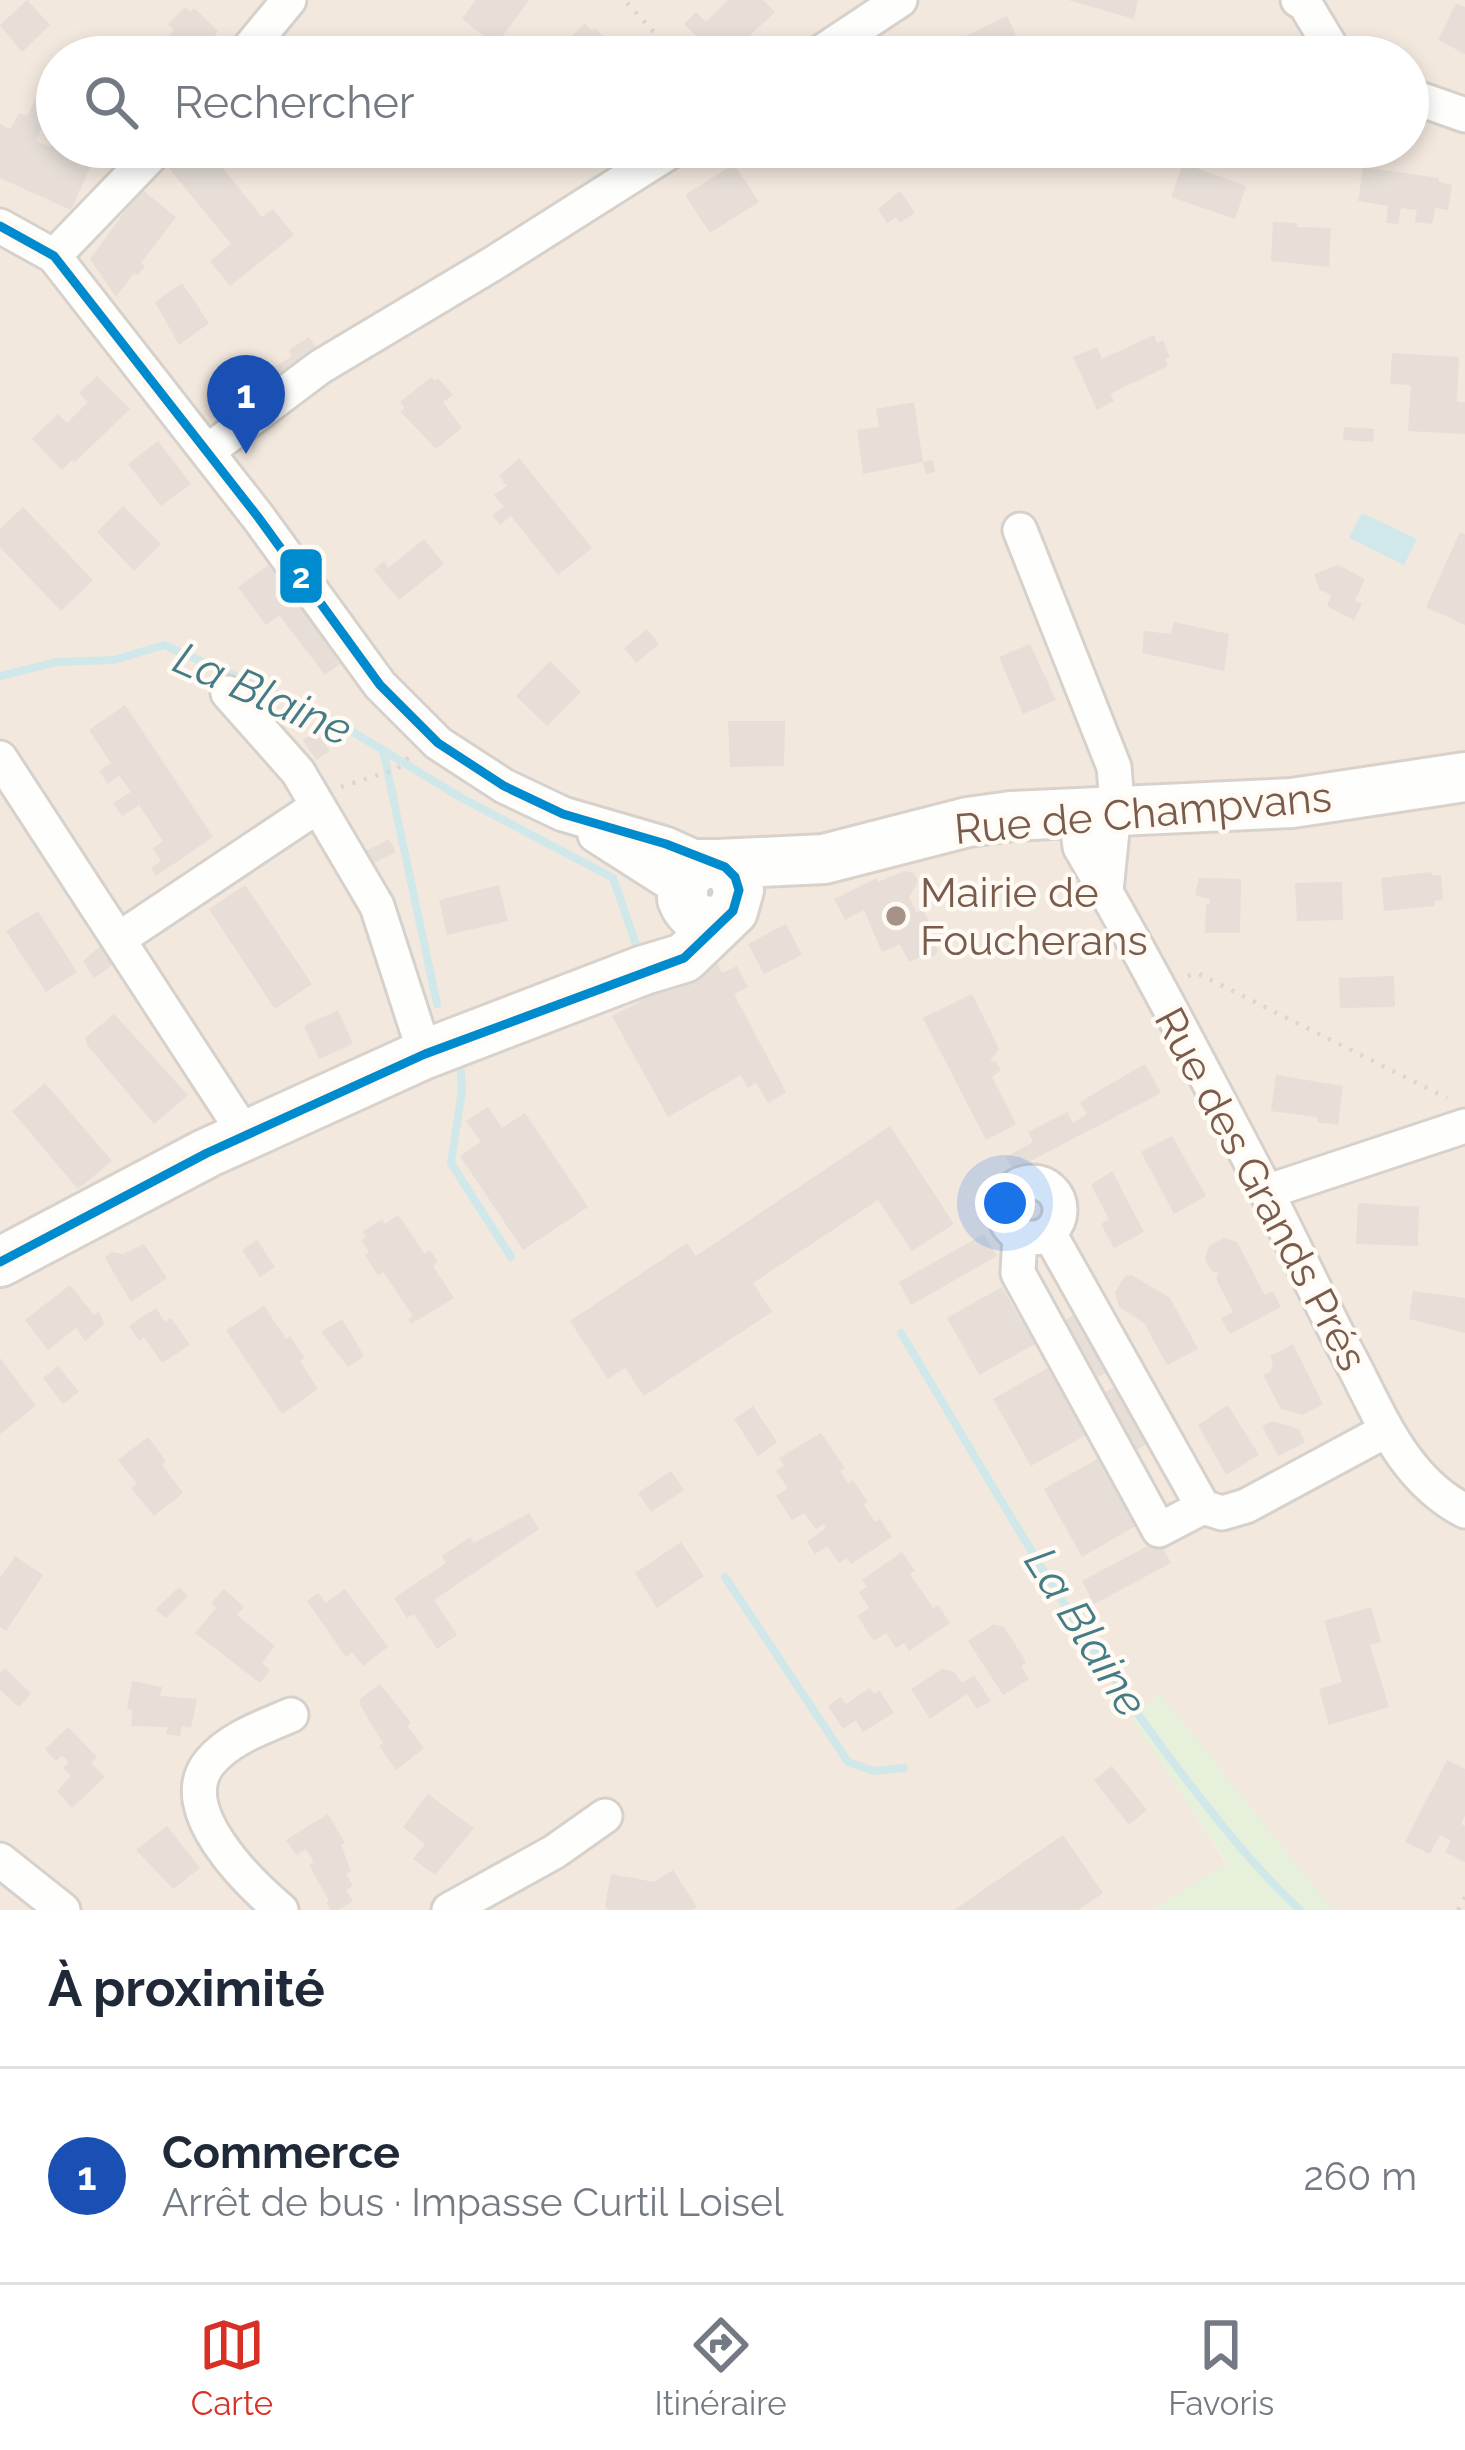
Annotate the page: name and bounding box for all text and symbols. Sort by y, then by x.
search box [36,36,1429,168]
icon: search [78,69,144,135]
text: Rechercher [174,76,415,129]
pin: 1 [207,355,285,454]
line badge: 2 [278,547,324,605]
text: 2 [292,557,310,596]
water label: La Blaine [166,631,360,757]
street label: Rue de Champvans [952,772,1334,854]
place label: Mairie de Foucherans [920,868,1148,965]
marker: Mairie de Foucherans [883,903,909,929]
street label: Rue des Grands Prés [1145,999,1377,1379]
your location [975,1173,1035,1233]
water label: La Blaine [1014,1538,1158,1726]
text: À proximité [48,1958,325,2018]
text: Commerce [162,2126,400,2179]
text: 1 [77,2153,97,2199]
text: 260 m [1304,2153,1417,2199]
text: Arrêt de bus · Impasse Curtil Loisel [162,2179,784,2225]
tab: Carte [191,2312,273,2423]
tab: Itinéraire [655,2312,787,2423]
tab: Favoris [1168,2312,1274,2423]

